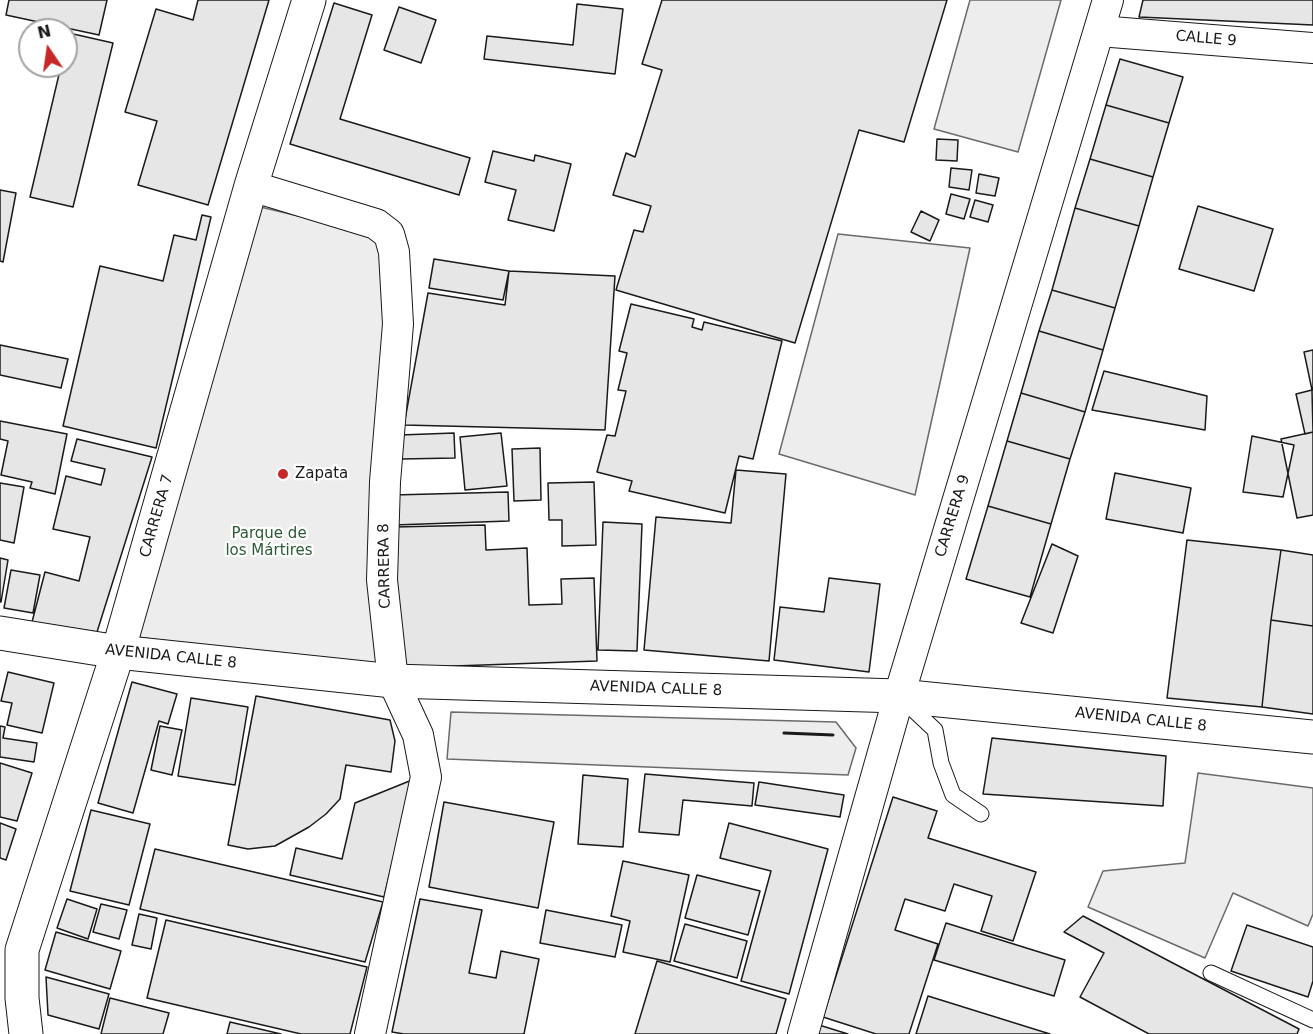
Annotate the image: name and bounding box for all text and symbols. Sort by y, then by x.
north arrow [18,18,78,78]
text: N [36,21,53,43]
street label: CALLE 9 [1175,27,1237,51]
place label: Zapata [295,465,348,483]
marker: Zapata [276,467,290,481]
street label: CARRERA 7 [137,472,177,560]
street label: CARRERA 9 [932,473,974,559]
street label: CARRERA 8 [375,523,395,609]
park label: Parque de los Mártires [225,525,313,560]
street label: AVENIDA CALLE 8 [104,641,238,673]
street label: AVENIDA CALLE 8 [590,678,722,700]
street label: AVENIDA CALLE 8 [1074,704,1208,736]

